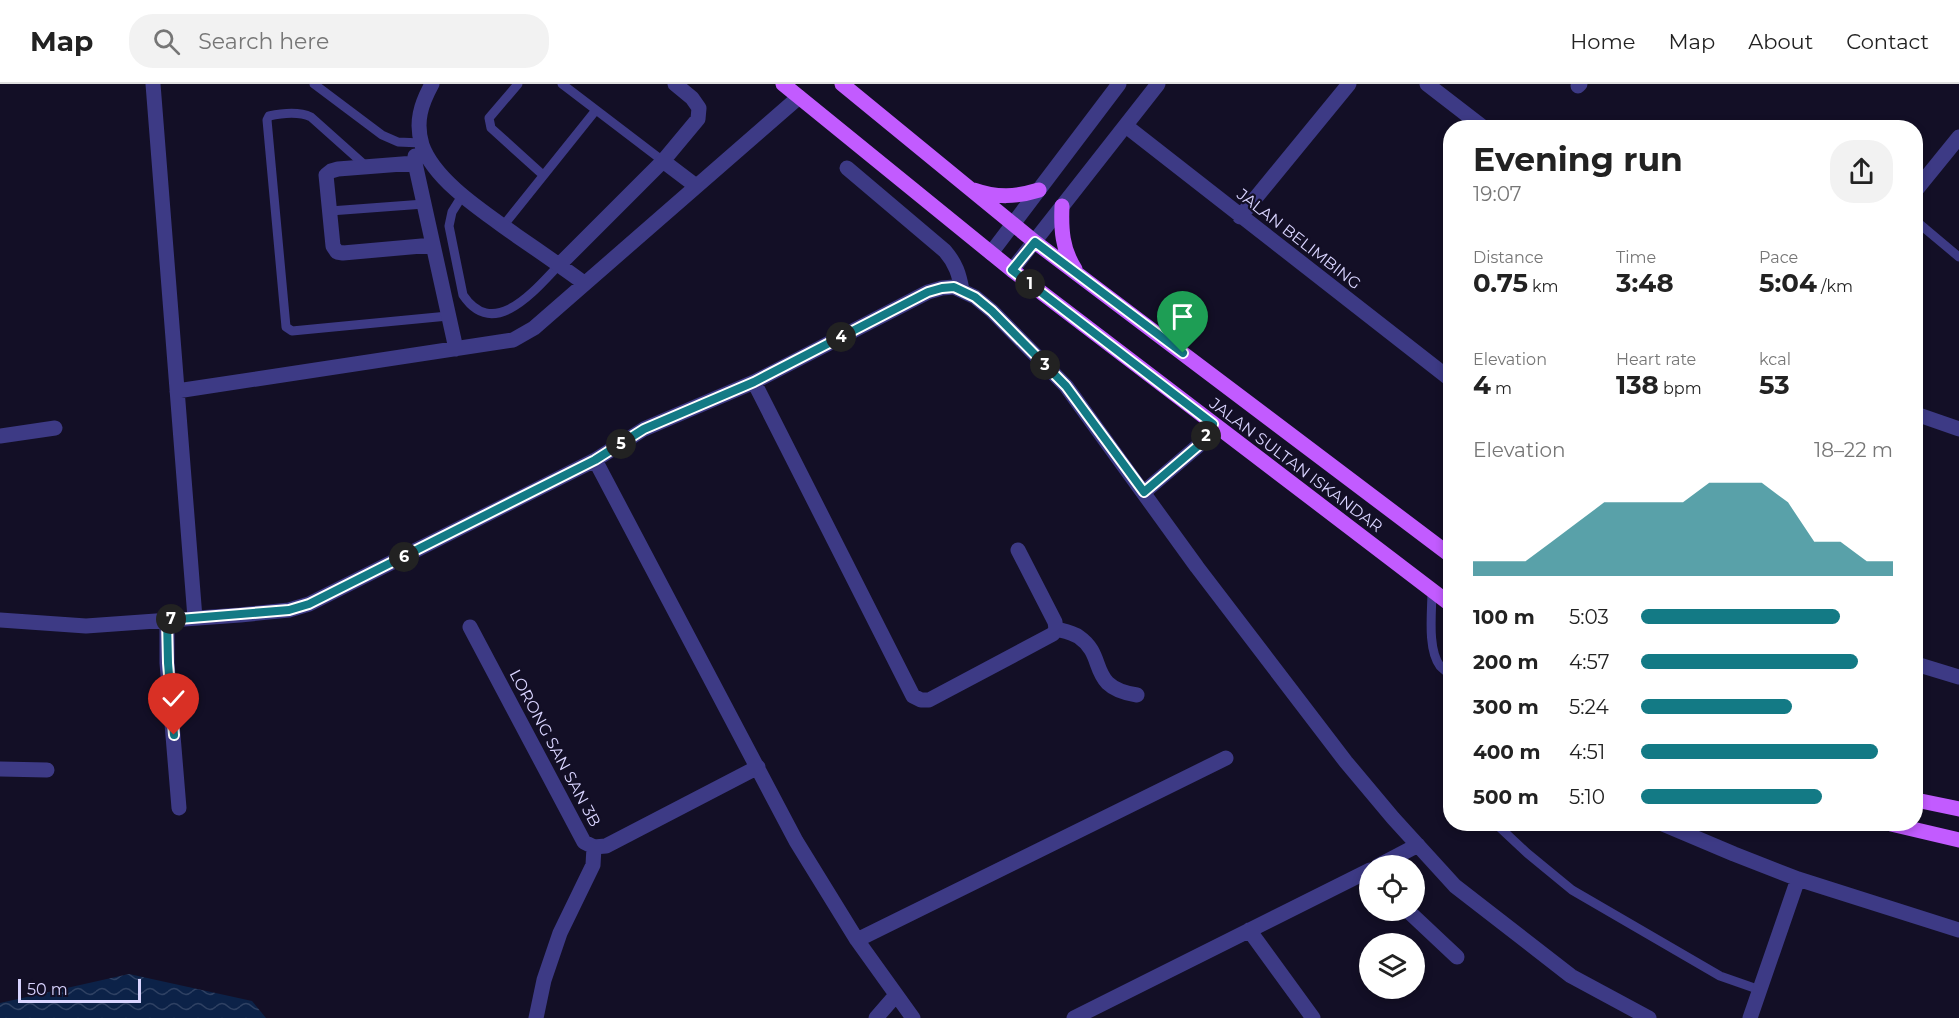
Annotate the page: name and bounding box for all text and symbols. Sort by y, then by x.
search box [129,14,549,68]
text: Map [30,24,93,58]
icon: search [150,25,183,58]
text: Search here [198,28,329,55]
text: Home [1570,29,1635,54]
text: Map [1668,29,1715,54]
text: About [1748,29,1813,54]
text: Contact [1846,29,1929,54]
text: Evening run [1473,139,1683,179]
button: share [1830,140,1893,203]
text: 19:07 [1473,182,1522,206]
street label: JALAN BELIMBING [1233,184,1365,293]
text: Distance [1473,248,1543,267]
text: Time [1616,248,1656,267]
text: Pace [1759,248,1798,267]
text: 0.75 [1473,267,1528,299]
text: 3:48 [1616,267,1674,299]
text: 5:04 [1759,267,1817,299]
pin: 1 [1015,269,1045,299]
text: 1 [1027,274,1033,293]
text: km [1528,277,1558,296]
text: /km [1817,277,1853,296]
pin [1157,291,1208,353]
icon: arrive [1166,300,1199,333]
pin: 4 [826,322,856,352]
text: 4 [835,327,847,346]
pin: 3 [1030,350,1060,380]
text: Elevation [1473,350,1547,369]
text: Heart rate [1616,350,1696,369]
text: kcal [1759,350,1791,369]
text: 3 [1040,355,1050,374]
text: 4 [1473,369,1491,401]
text: 138 [1616,369,1659,401]
text: 53 [1759,369,1790,401]
text: m [1491,379,1512,398]
text: bpm [1659,379,1702,398]
street label: JALAN SULTAN ISKANDAR [1205,393,1386,536]
pin: 2 [1191,421,1221,451]
text: 2 [1201,426,1211,445]
pin: 5 [606,429,636,459]
text: 5 [616,434,626,453]
text: Elevation [1473,438,1565,462]
text: 18–22 m [1814,438,1893,462]
pin: 6 [389,542,419,572]
text: 6 [399,547,409,566]
pin: 7 [156,604,186,634]
text: 100 m [1473,605,1535,629]
text: 5:03 [1569,605,1609,629]
text: 7 [166,609,176,628]
text: 200 m [1473,650,1539,674]
text: 4:57 [1569,650,1609,674]
street label: LORONG SAN SAN 3B [505,666,605,830]
pin [148,673,199,735]
icon: check [157,682,190,715]
text: 300 m [1473,695,1539,719]
text: 5:24 [1569,695,1609,719]
text: 400 m [1473,740,1541,764]
text: 4:51 [1569,740,1605,764]
text: 500 m [1473,785,1539,809]
text: 5:10 [1569,785,1605,809]
map controls [1359,855,1425,999]
button: locate [1359,855,1425,921]
button: layers [1359,933,1425,999]
scale bar [18,976,141,1004]
text: 50 m [27,980,68,999]

